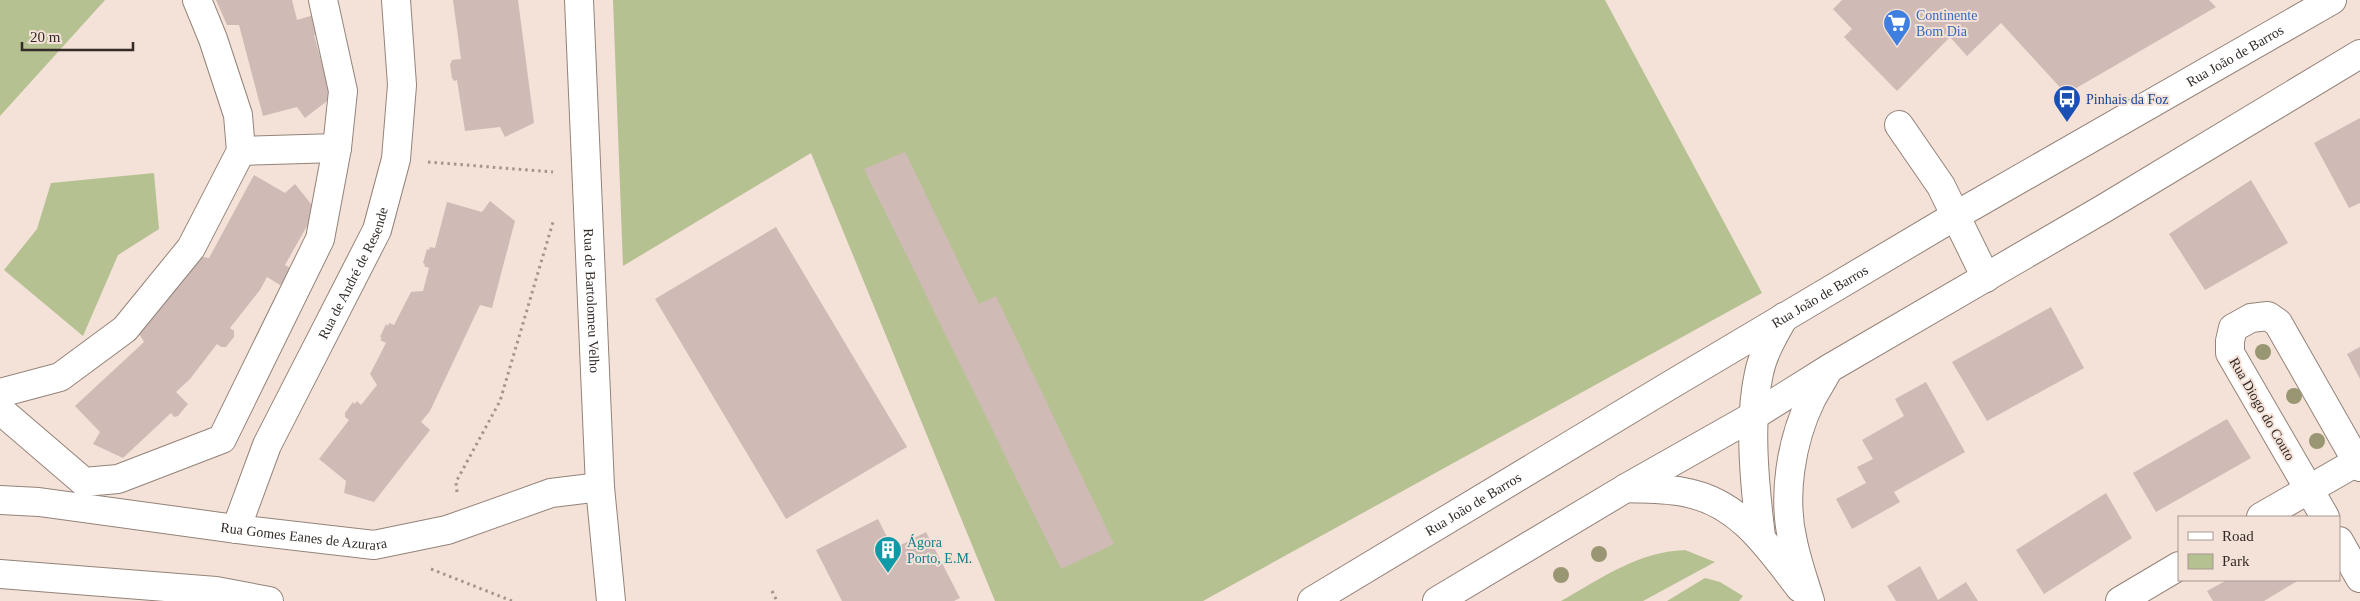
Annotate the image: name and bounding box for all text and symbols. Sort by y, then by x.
supermarket icon: Continente Bom Dia [1882,8,1912,47]
place label: Continente Bom Dia [1916,8,1977,39]
scale bar [22,20,134,52]
street label: Rua João de Barros [2184,22,2286,89]
text: 20 m [30,29,61,45]
bus stop icon: Pinhais da Foz [2052,84,2082,123]
place label: Pinhais da Foz [2086,92,2168,107]
street label: Rua de André de Resende [315,206,390,341]
street label: Rua de Bartolomeu Velho [581,228,603,373]
street label: Rua João de Barros [1769,262,1870,331]
street label: Rua Diogo do Couto [2226,355,2298,463]
street label: Rua João de Barros [1422,469,1524,539]
legend [2178,516,2340,581]
street label: Rua Gomes Eanes de Azurara [220,519,389,553]
text: Road [2222,528,2254,544]
place label: Ágora Porto, E.M. [907,534,972,566]
building icon: Ágora Porto, E.M. [873,535,903,574]
text: Park [2222,553,2250,569]

